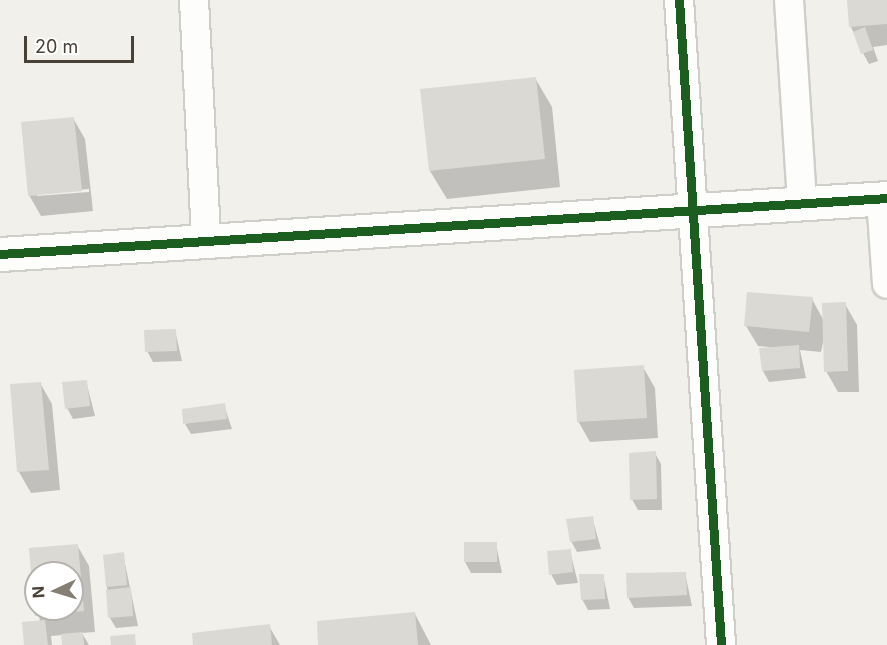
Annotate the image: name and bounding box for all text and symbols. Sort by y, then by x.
scale bar [27,24,136,62]
text: 20 m [35,36,78,57]
north arrow [24,561,84,621]
text: N [28,585,48,599]

